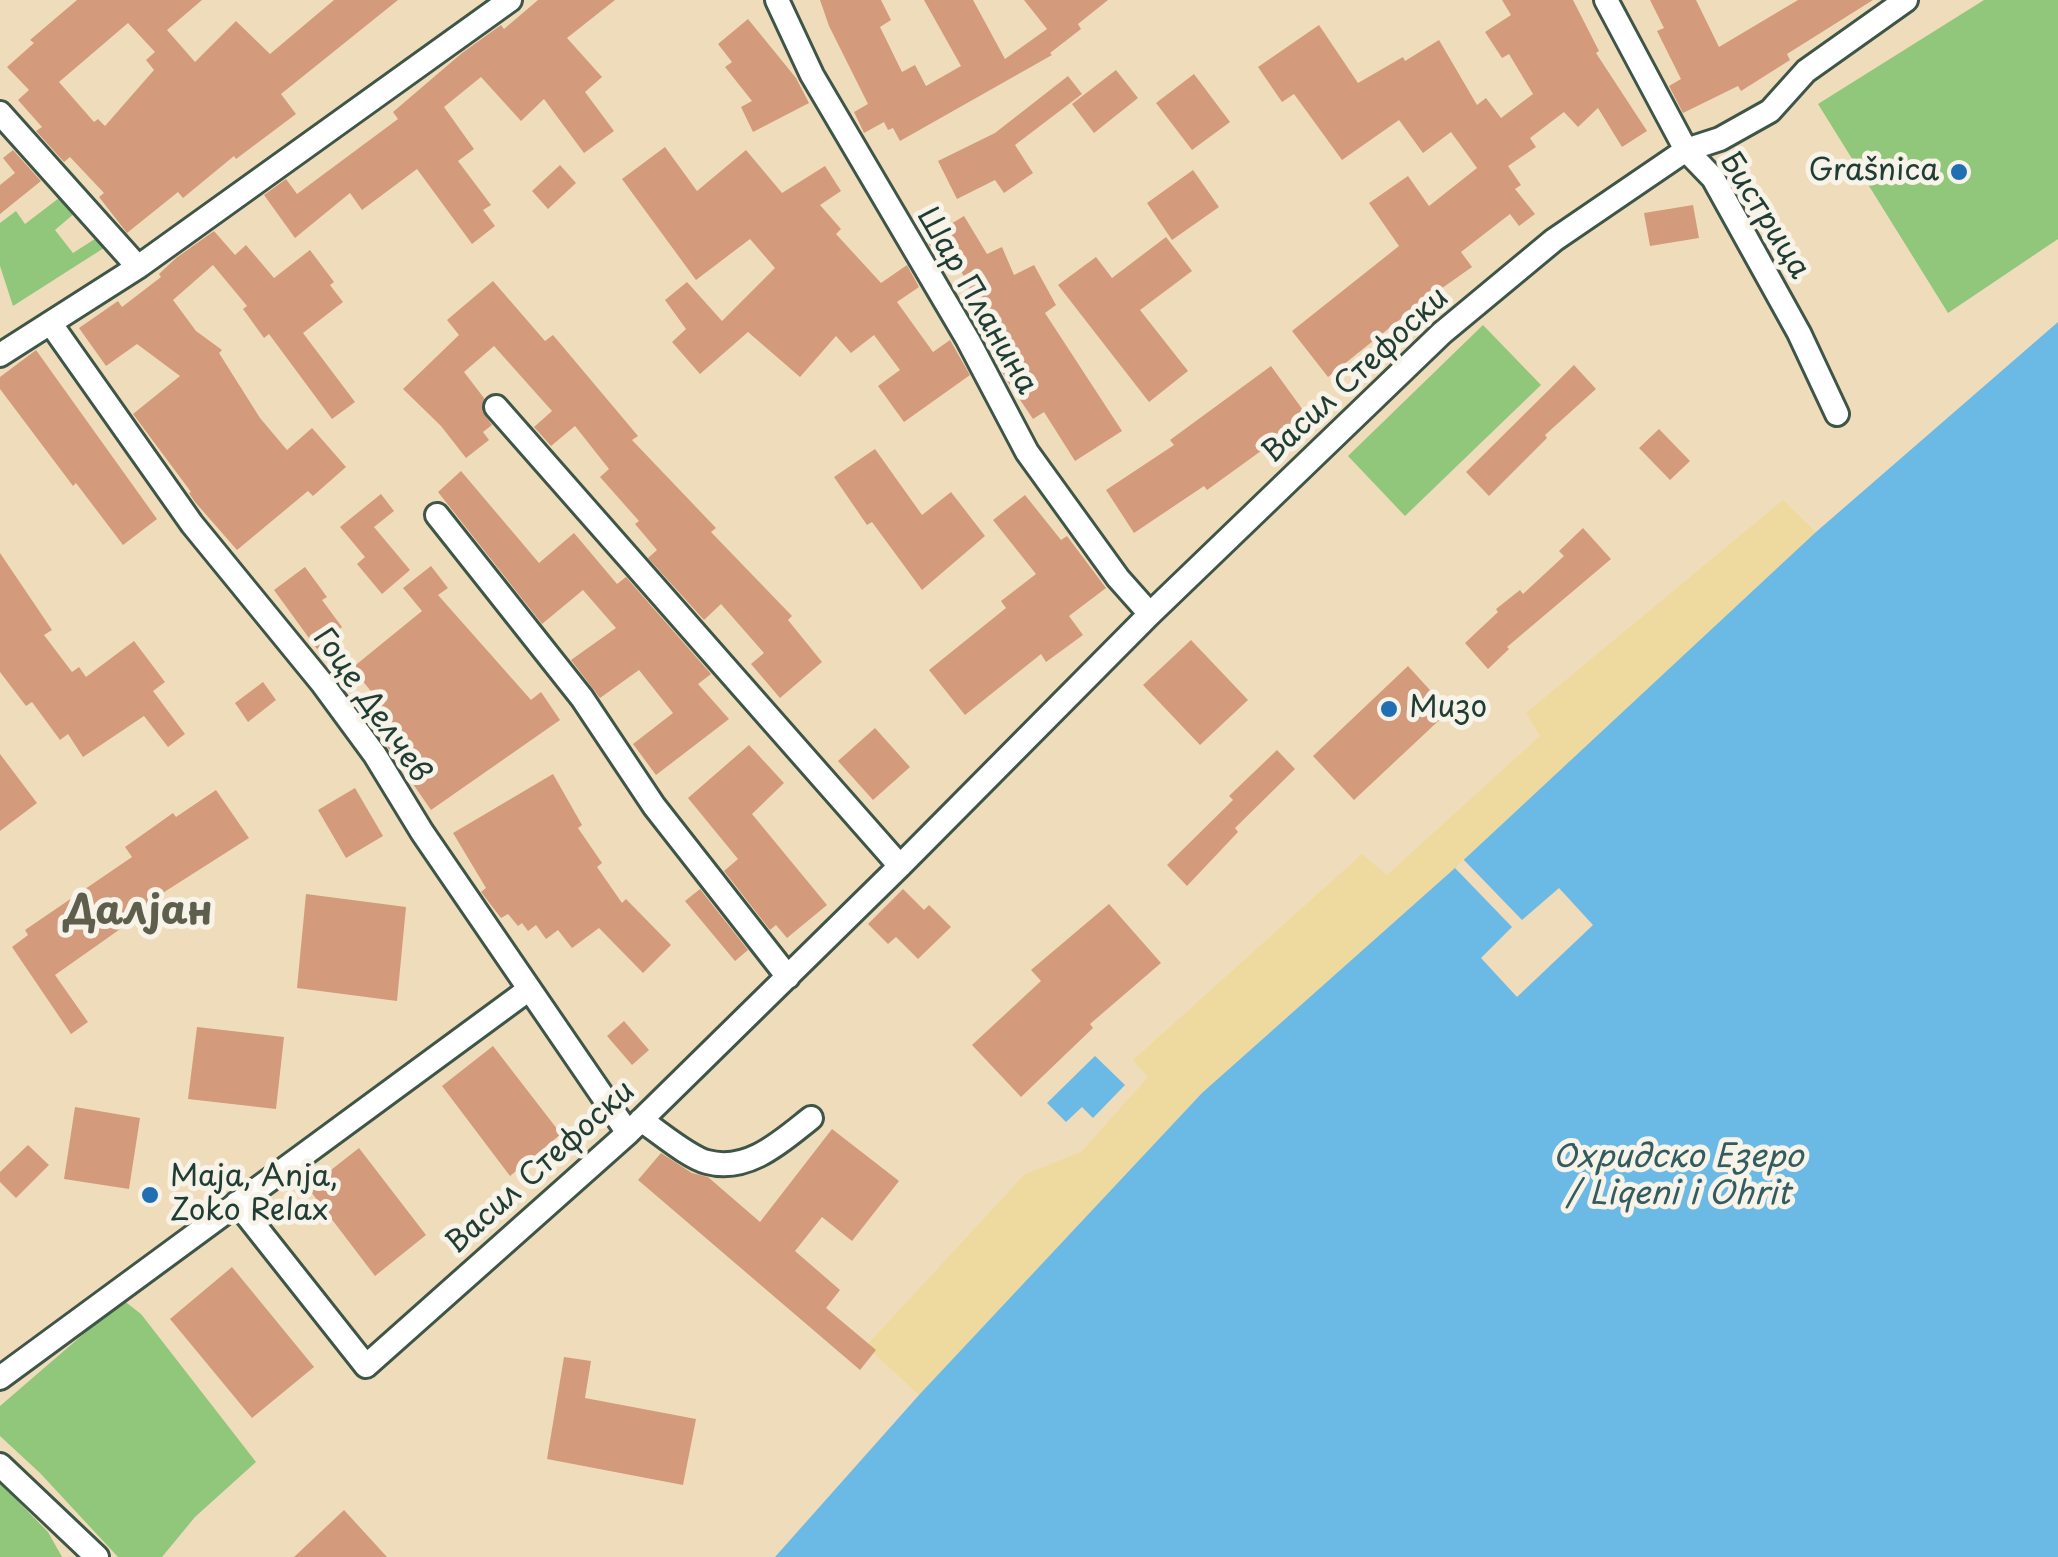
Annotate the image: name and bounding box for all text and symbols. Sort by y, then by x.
street label: Бистрица [1711,146,1817,286]
place label: Grašnica [1808,154,1939,190]
marker: Grašnica [1948,161,1970,183]
street label: Шар Планина [908,201,1044,401]
street label: Васил Стефоски [1255,280,1457,472]
street label: Гоце Делчев [305,622,437,790]
place label: Мизо [1409,691,1487,727]
marker: Мизо [1378,698,1400,720]
district label: Далјан [64,889,212,937]
street label: Васил Стефоски [439,1074,643,1262]
water label: Охридско Езеро / Liqeni i Ohrit [1553,1139,1803,1214]
place label: Maja, Anja, Zoko Relax [170,1160,338,1230]
marker: Maja, Anja, Zoko Relax [139,1184,161,1206]

